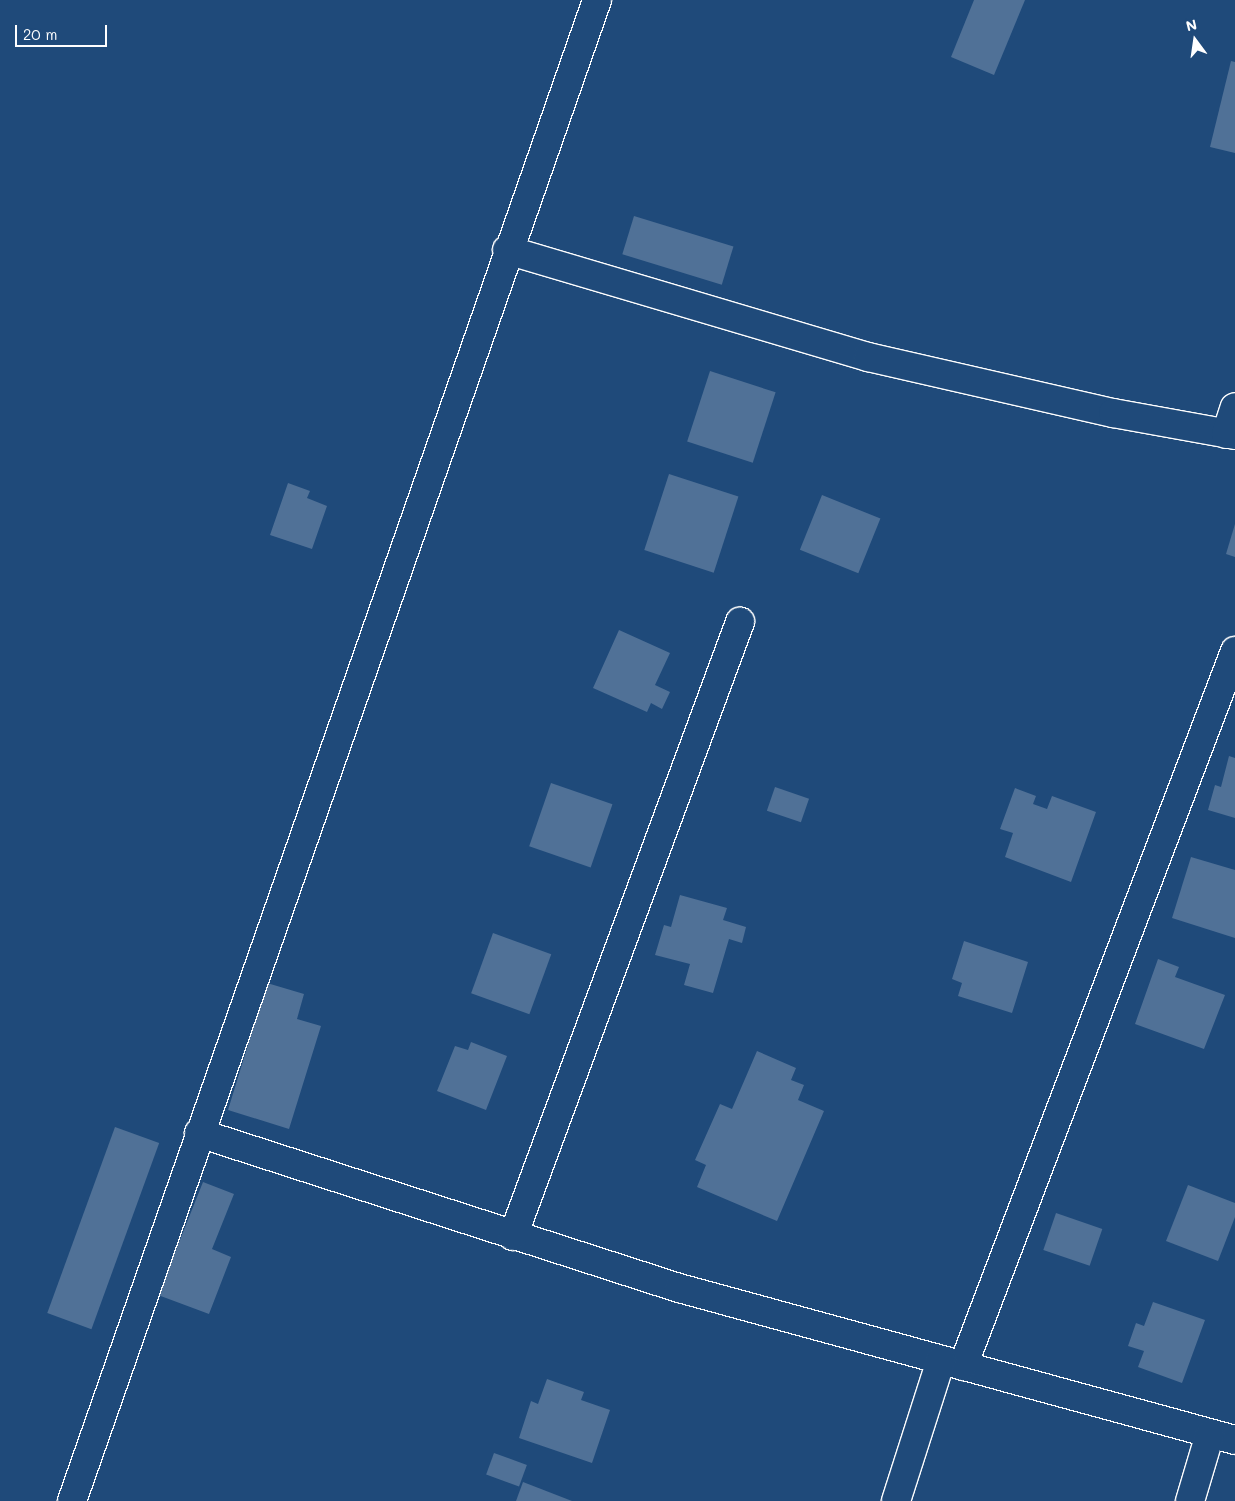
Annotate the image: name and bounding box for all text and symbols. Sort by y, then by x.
text: N [1184,14,1199,35]
scale bar [18,15,110,47]
north arrow [1170,15,1220,65]
text: 20 m [23,24,57,44]

